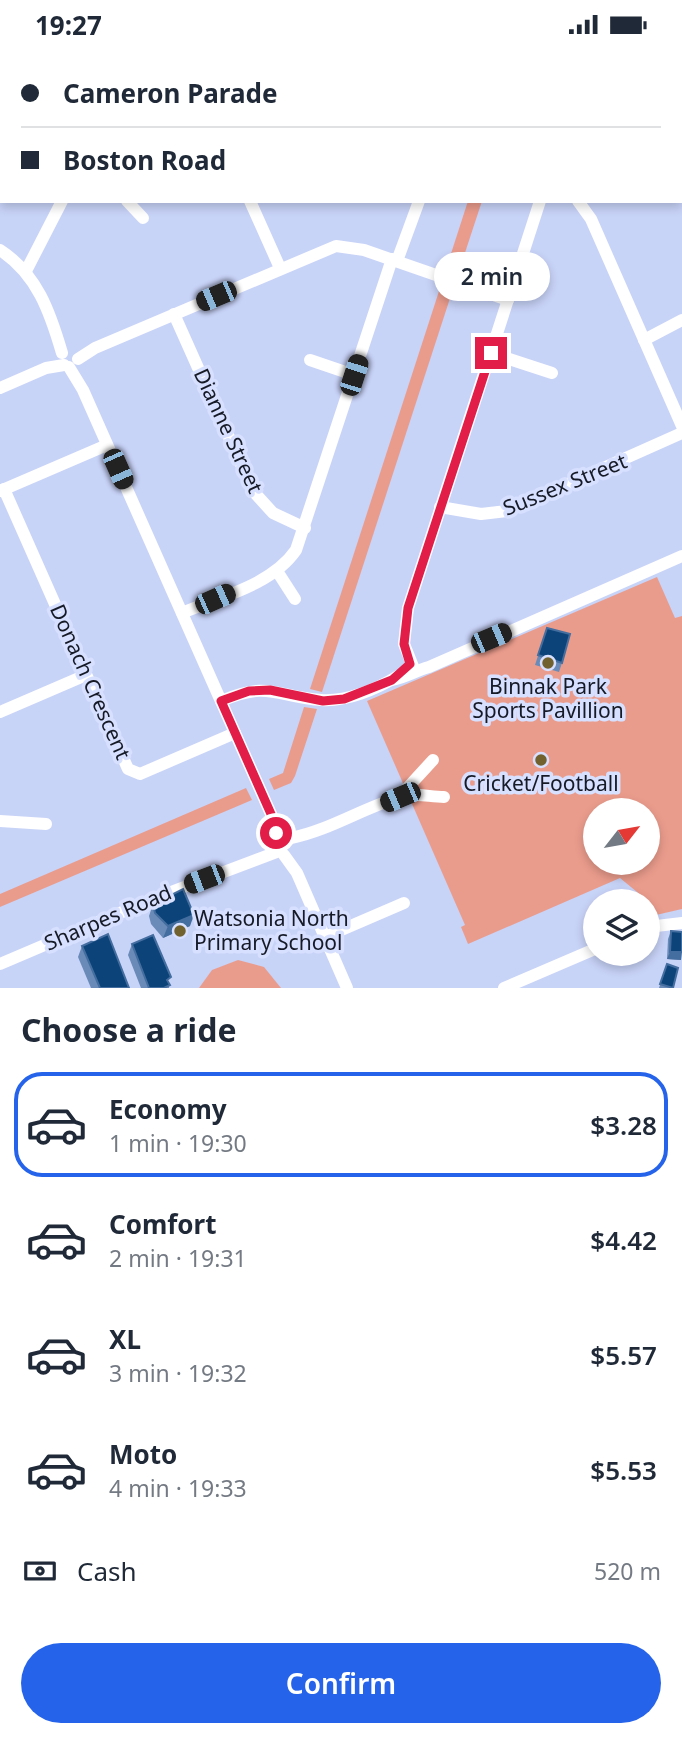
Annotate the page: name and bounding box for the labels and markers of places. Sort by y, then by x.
marker: Binnak Park Sports Pavillion [540,655,556,671]
place label: Binnak Park Sports Pavillion [472,672,624,724]
marker: Cricket/Football [533,752,549,768]
place label: Cricket/Football [463,769,619,797]
place label: Watsonia North Primary School [194,904,349,956]
marker: Watsonia North Primary School [172,923,188,939]

